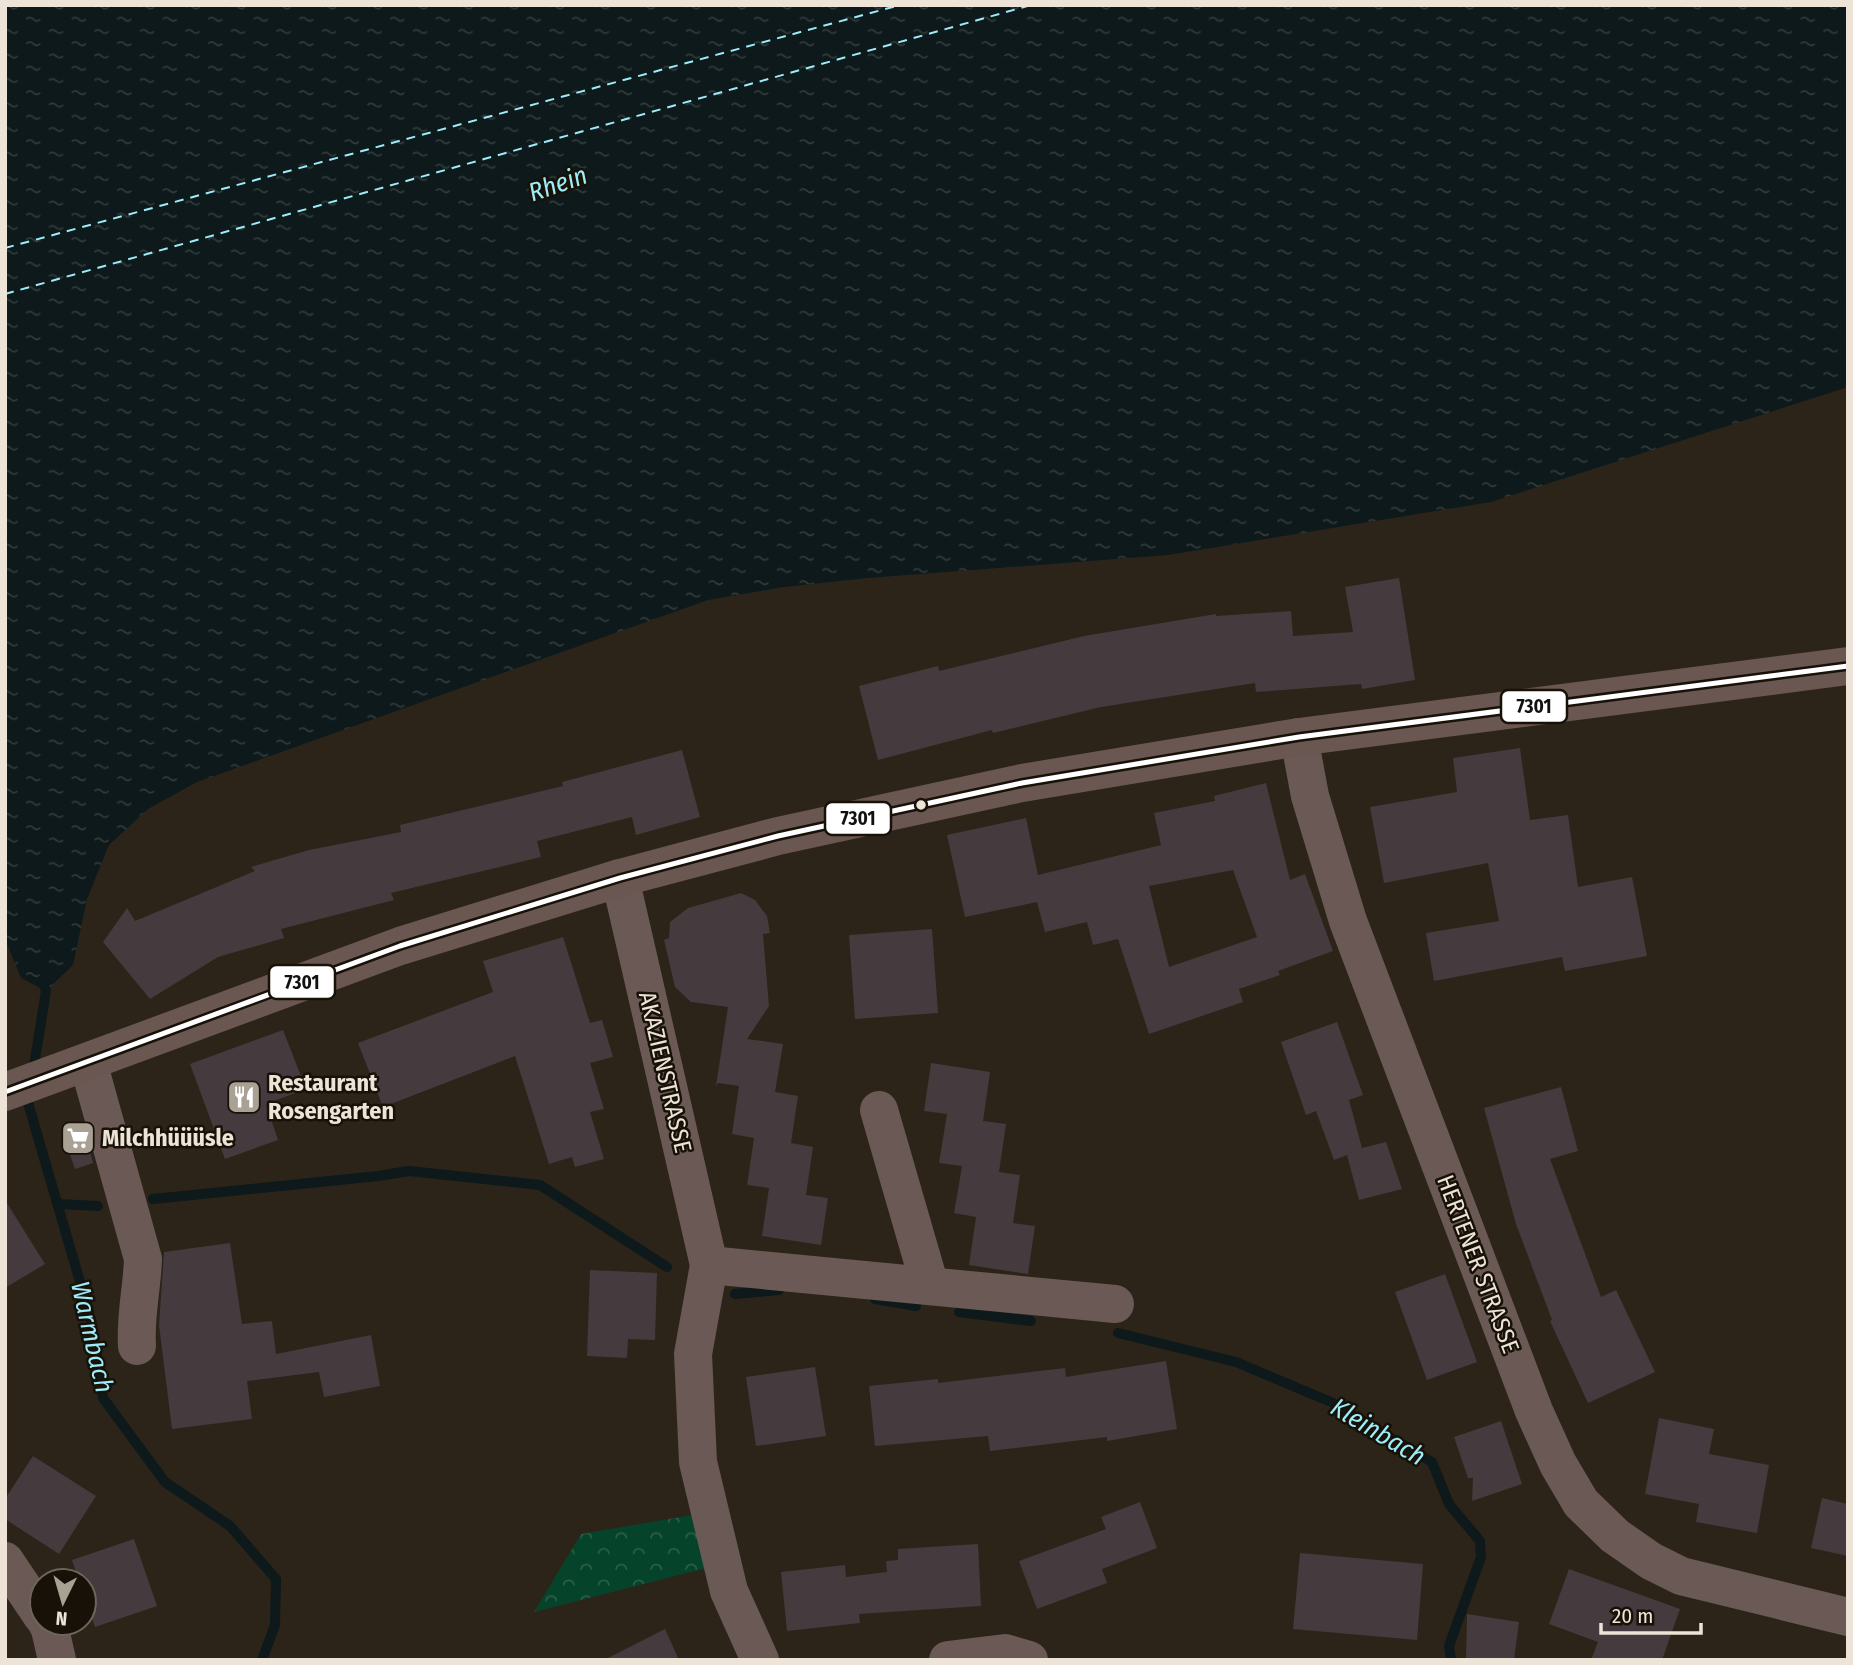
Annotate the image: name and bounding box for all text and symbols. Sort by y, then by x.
water label: Rhein [525,160,591,208]
line badge: 7301 [1501,690,1567,723]
text: 7301 [1516,695,1552,718]
unlabelled marker [914,798,928,812]
line badge: 7301 [825,802,891,835]
text: 7301 [840,807,876,830]
line badge: 7301 [269,965,335,999]
text: 7301 [284,971,320,994]
street label: AKAZIENSTRASSE [633,989,697,1155]
place label: Restaurant Rosengarten [268,1069,394,1125]
restaurant icon: Restaurant Rosengarten [225,1078,263,1116]
supermarket icon: Milchhüüüsle [59,1119,97,1157]
place label: Milchhüüüsle [102,1124,234,1152]
street label: HERTENER STRASSE [1431,1171,1525,1357]
water label: Warmbach [64,1278,120,1396]
water label: Kleinbach [1325,1392,1431,1472]
north arrow [28,1567,98,1637]
scale bar [1601,1592,1701,1636]
text: 20 m [1612,1603,1653,1629]
text: N [55,1606,68,1630]

